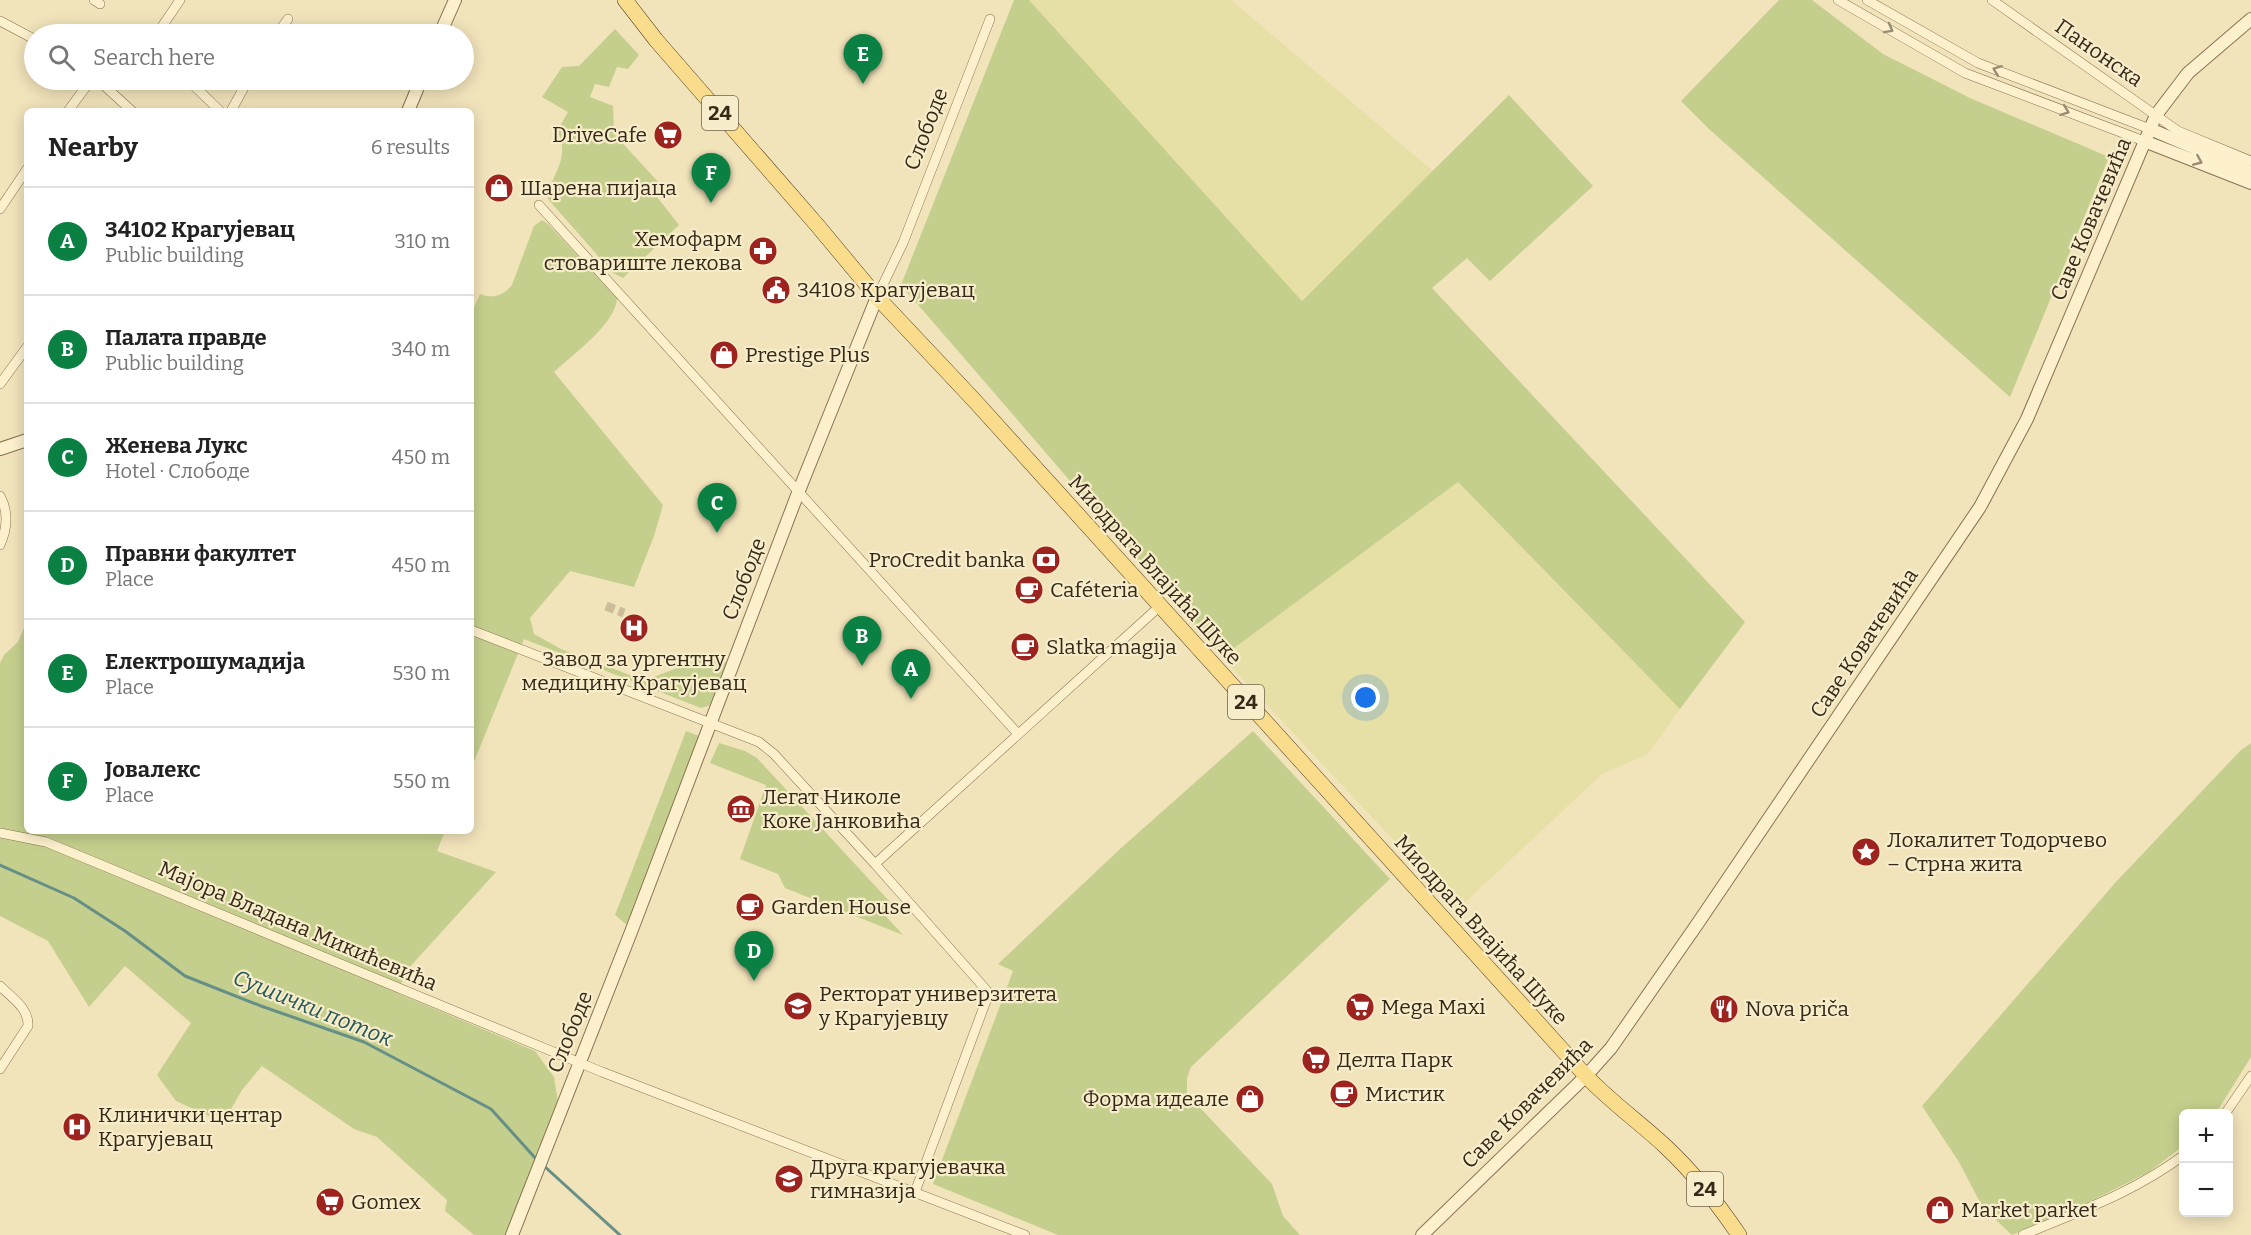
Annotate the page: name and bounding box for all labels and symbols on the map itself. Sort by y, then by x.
street label: Панонска [2050,13,2148,93]
one-way arrow [1883,22,1893,33]
pin: E [844,34,882,84]
one-way arrow [1992,65,2003,78]
street label: Слободе [898,84,954,174]
road number: 24 [702,96,738,130]
one-way arrow [2059,104,2070,116]
supermarket icon: DriveCafe [652,119,684,151]
place label: DriveCafe [552,122,647,148]
street label: Саве Ковачевића [2045,133,2137,305]
pin: F [692,154,730,203]
one-way arrow [2192,154,2203,166]
shop icon: Шарена пијаца [483,172,515,204]
place label: Шарена пијаца [520,175,677,201]
place label: Хемофарм стовариште лекова [544,226,742,276]
pharmacy icon: Хемофарм стовариште лекова [747,235,779,267]
public building icon: 34108 Крагујевац [760,274,792,306]
place label: 34108 Крагујевац [797,277,975,303]
shop icon: Prestige Plus [708,339,740,371]
place label: Prestige Plus [745,342,870,368]
street label: Миодрага Влајића Шуке [1063,470,1247,670]
pin: C [698,484,736,533]
street label: Слободе [716,534,772,624]
bank icon: ProCredit banka [1030,544,1062,576]
place label: ProCredit banka [869,547,1026,573]
street label: Саве Ковачевића [1804,563,1924,723]
cafe icon: Caféteria [1013,574,1045,606]
place label: Caféteria [1050,577,1139,603]
hospital icon: Завод за ургентну медицину Крагујевац [618,612,650,644]
pin: B [842,616,882,666]
cafe icon: Slatka magija [1009,631,1041,663]
place label: Slatka magija [1046,634,1177,660]
place label: Завод за ургентну медицину Крагујевац [522,646,747,696]
pin: A [892,650,930,699]
your location [1351,683,1380,712]
road number: 24 [1228,685,1264,719]
place label: Легат Николе Коке Јанковића [762,784,922,834]
museum icon: Легат Николе Коке Јанковића [725,793,757,825]
place label: Локалитет Тодорчево – Стрна жита [1887,827,2107,877]
street label: Миодрага Влајића Шуке [1389,830,1573,1030]
place icon: Локалитет Тодорчево – Стрна жита [1850,836,1882,868]
street label: Мајора Владана Микићевића [155,855,442,997]
cafe icon: Garden House [734,891,766,923]
place label: Garden House [771,894,911,920]
pin: D [734,932,774,981]
water label: Сушички поток [229,964,397,1053]
place label: Ректорат универзитета у Крагујевцу [818,981,1058,1031]
street label: Слободе [542,987,598,1077]
school or university icon: Ректорат универзитета у Крагујевцу [782,990,814,1022]
supermarket icon: Mega Maxi [1344,991,1376,1023]
restaurant icon: Nova priča [1708,993,1740,1025]
place label: Mega Maxi [1381,994,1485,1020]
place label: Nova priča [1745,996,1849,1022]
street label: Саве Ковачевића [1456,1032,1598,1174]
supermarket icon: Делта Парк [1300,1044,1332,1076]
place label: Делта Парк [1337,1047,1453,1073]
cafe icon: Мистик [1328,1078,1360,1110]
place label: Мистик [1365,1081,1446,1107]
shop icon: Форма идеале [1234,1083,1266,1115]
place label: Форма идеале [1083,1086,1229,1112]
place label: Клинички центар Крагујевац [98,1102,283,1152]
hospital icon: Клинички центар Крагујевац [61,1111,93,1143]
place label: Друга крагујевачка гимназија [810,1154,1006,1204]
school or university icon: Друга крагујевачка гимназија [773,1163,805,1195]
road number: 24 [1687,1172,1723,1206]
supermarket icon: Gomex [314,1186,346,1218]
place label: Gomex [351,1189,421,1215]
shop icon: Market parket [1924,1194,1956,1226]
place label: Market parket [1961,1197,2098,1223]

